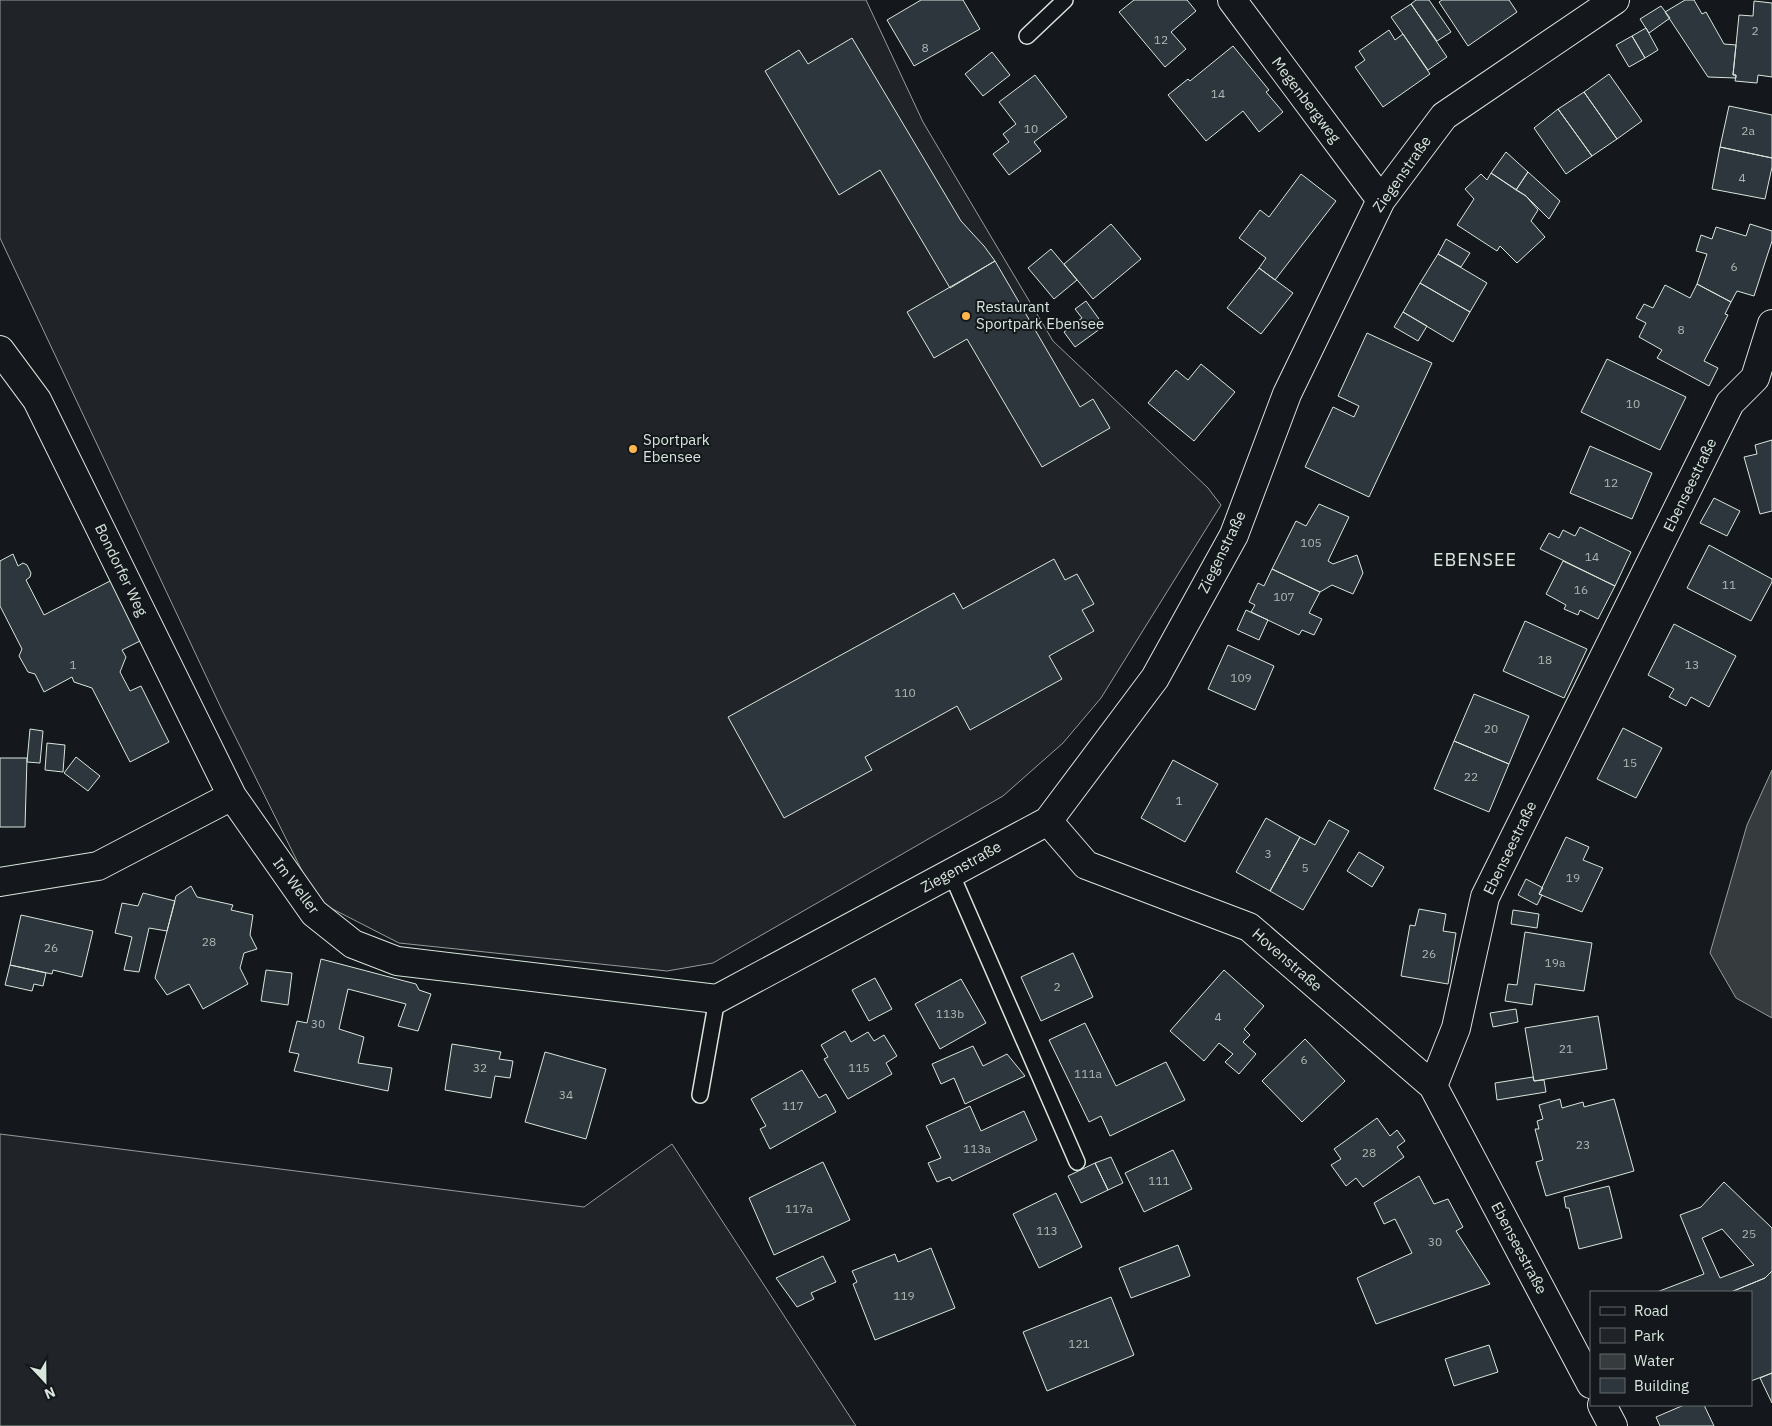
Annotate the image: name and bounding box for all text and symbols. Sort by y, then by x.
house number: 2 [1751,23,1759,38]
house number: 12 [1154,32,1168,47]
house number: 8 [921,40,929,55]
street label: Megenbergweg [1268,53,1345,146]
house number: 14 [1211,86,1225,101]
house number: 10 [1024,121,1038,136]
house number: 2a [1741,123,1755,138]
street label: Ziegenstraße [1368,132,1435,216]
house number: 4 [1738,170,1746,185]
house number: 6 [1730,259,1738,274]
place label: Restaurant Sportpark Ebensee [976,297,1104,333]
marker: Restaurant Sportpark Ebensee [960,310,972,322]
house number: 8 [1677,322,1685,337]
house number: 10 [1626,396,1640,411]
place label: Sportpark Ebensee [643,430,710,466]
street label: Ebenseestraße [1659,435,1720,535]
marker: Sportpark Ebensee [627,443,639,455]
house number: 12 [1604,475,1618,490]
street label: Ziegenstraße [1193,508,1250,596]
street label: Bondorfer Weg [91,520,152,619]
house number: 105 [1300,535,1322,550]
district label: EBENSEE [1433,548,1517,571]
house number: 14 [1585,549,1599,564]
house number: 11 [1722,577,1736,592]
house number: 16 [1574,582,1588,597]
house number: 107 [1273,589,1295,604]
house number: 18 [1538,652,1552,667]
house number: 1 [69,657,77,672]
house number: 13 [1685,657,1699,672]
house number: 109 [1230,670,1252,685]
house number: 110 [894,685,916,700]
house number: 20 [1484,721,1498,736]
house number: 15 [1623,755,1637,770]
house number: 22 [1464,769,1478,784]
house number: 1 [1175,793,1183,808]
street label: Ebenseestraße [1479,798,1540,898]
street label: Ziegenstraße [917,837,1004,896]
house number: 3 [1264,846,1272,861]
street label: Im Weller [269,854,324,918]
house number: 5 [1301,860,1309,875]
house number: 19 [1566,870,1580,885]
street label: Hovenstraße [1248,924,1326,995]
house number: 28 [202,934,216,949]
house number: 26 [44,940,58,955]
house number: 26 [1422,946,1436,961]
house number: 19a [1545,955,1566,970]
house number: 2 [1053,979,1061,994]
house number: 113b [936,1006,964,1021]
house number: 4 [1214,1009,1222,1024]
house number: 30 [311,1016,325,1031]
house number: 21 [1559,1041,1573,1056]
house number: 6 [1300,1052,1308,1067]
house number: 32 [473,1060,487,1075]
house number: 115 [848,1060,870,1075]
house number: 111a [1074,1066,1103,1081]
house number: 34 [559,1087,573,1102]
house number: 117 [782,1098,804,1113]
house number: 23 [1576,1137,1590,1152]
house number: 113a [963,1141,992,1156]
house number: 28 [1362,1145,1376,1160]
house number: 111 [1148,1173,1170,1188]
street label: Ebenseestraße [1487,1198,1552,1297]
house number: 117a [785,1201,814,1216]
house number: 113 [1036,1223,1058,1238]
house number: 25 [1742,1226,1756,1241]
house number: 30 [1428,1234,1442,1249]
house number: 119 [893,1288,915,1303]
legend [1590,1291,1752,1406]
text: Road [1634,1301,1669,1320]
text: Park [1634,1326,1664,1345]
house number: 121 [1068,1336,1090,1351]
text: Water [1634,1351,1675,1370]
north arrow [20,1356,70,1406]
text: Building [1634,1376,1689,1395]
text: N [42,1383,58,1403]

